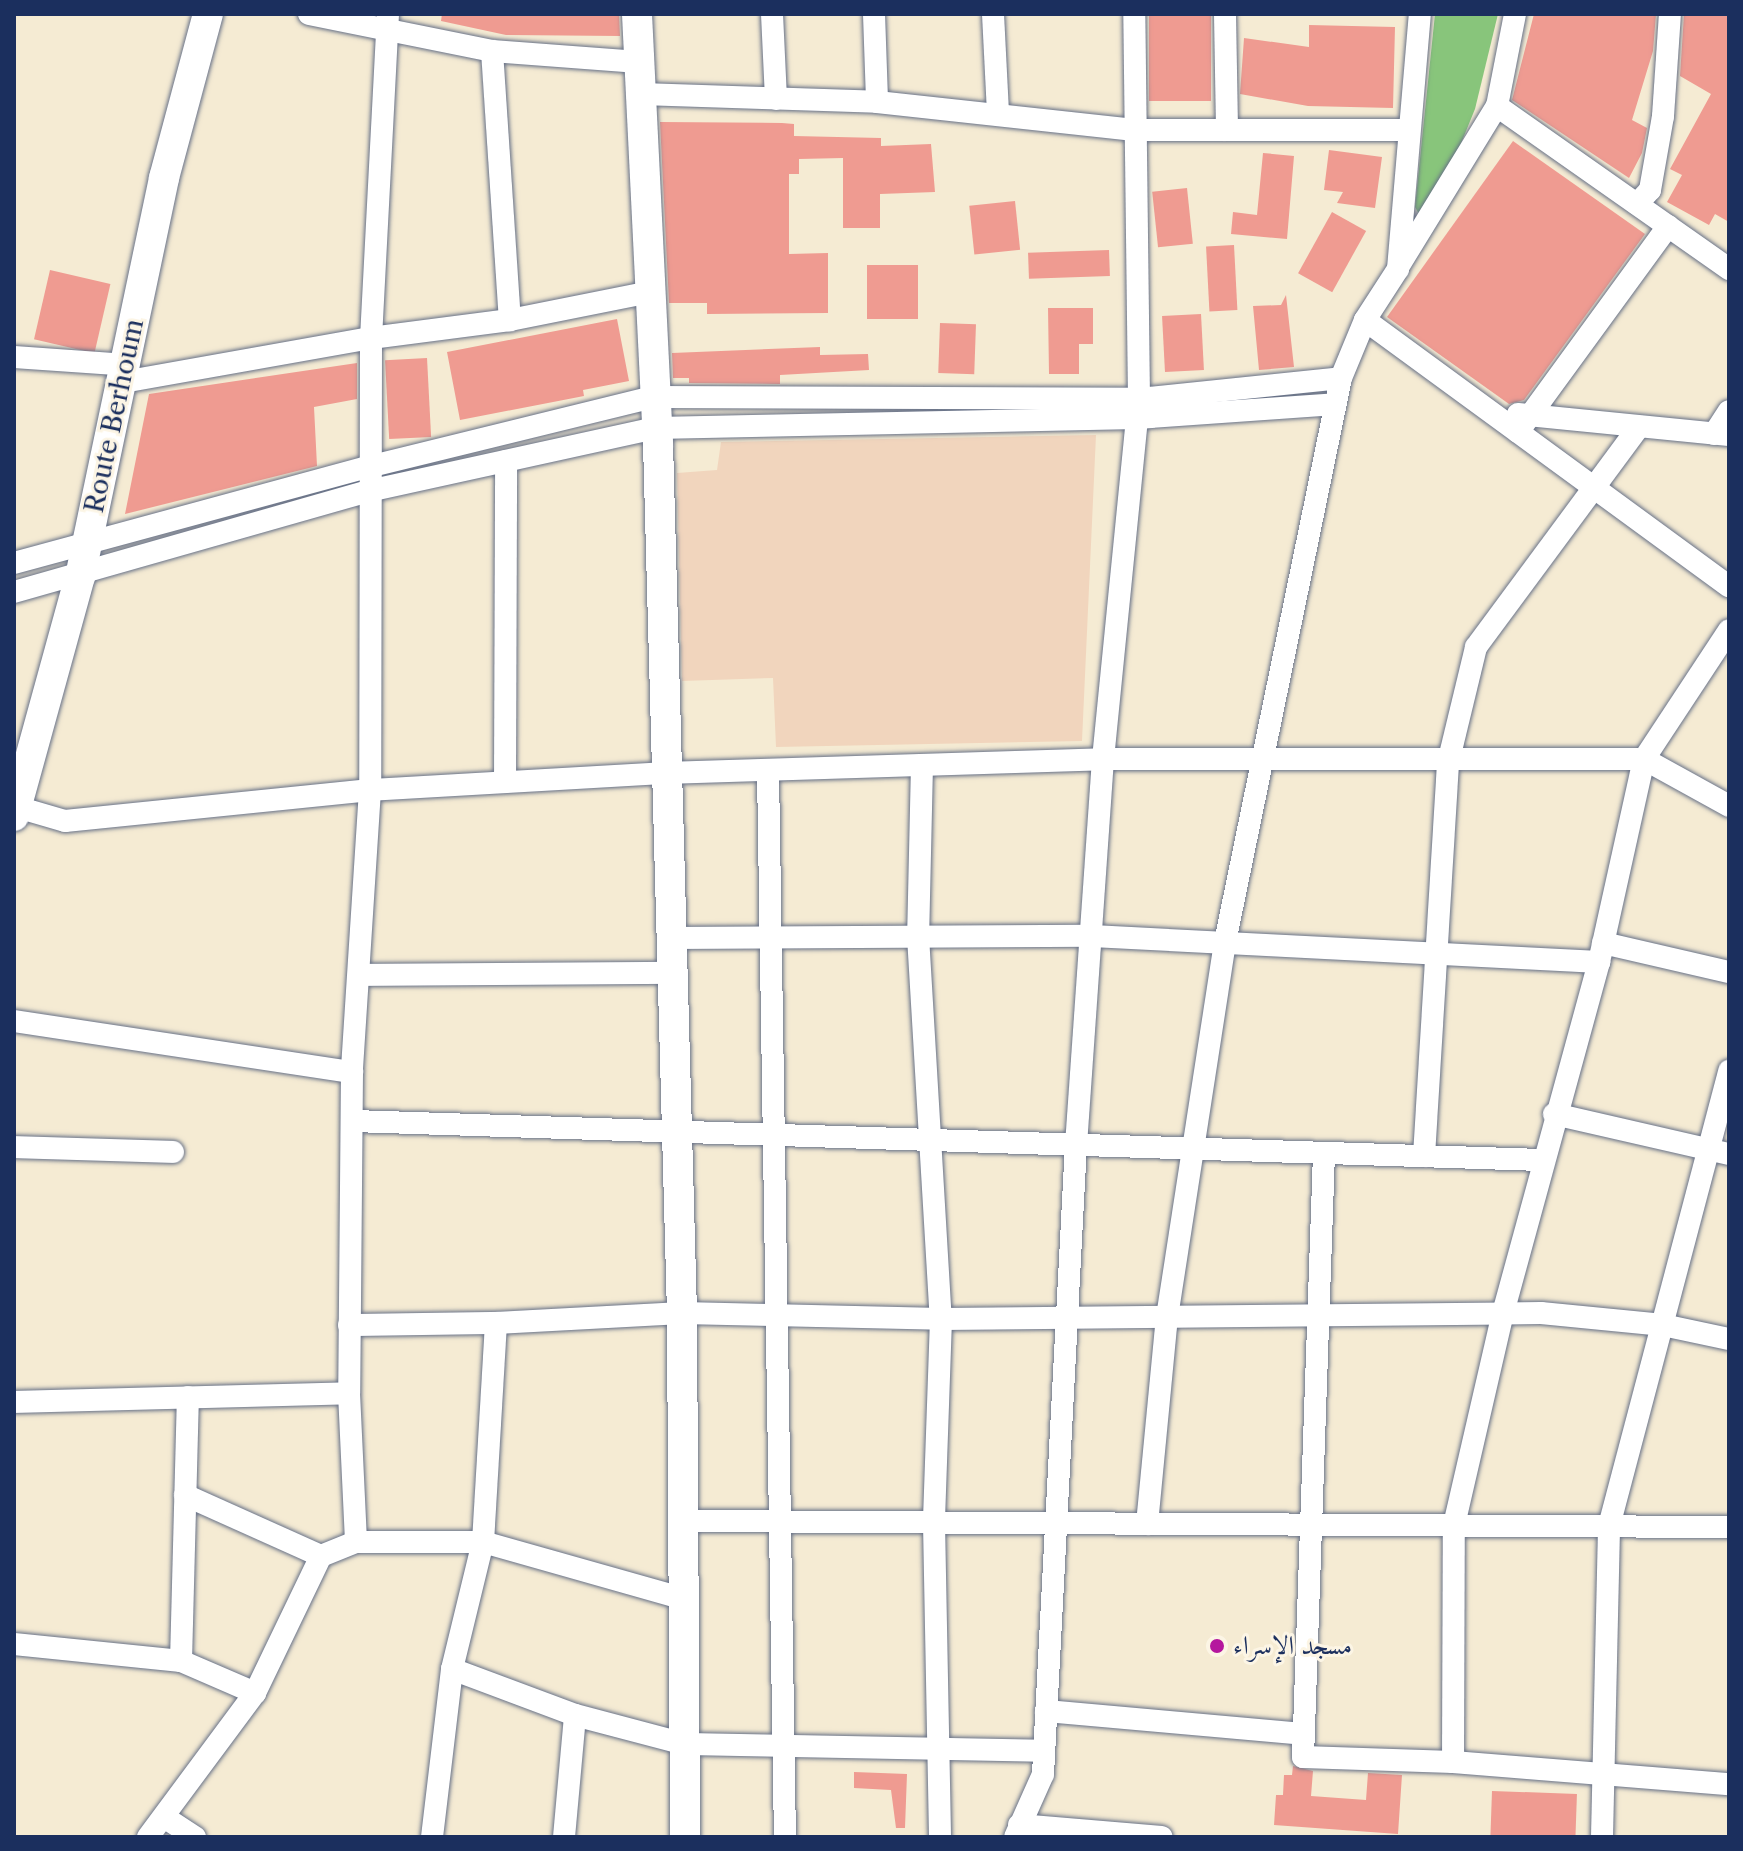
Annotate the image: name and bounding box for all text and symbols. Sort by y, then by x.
street label: Route Berhoum [79,316,151,516]
place label: مسجد الإسراء [1233,1630,1352,1662]
marker: مسجد الإسراء [1208,1637,1226,1655]

